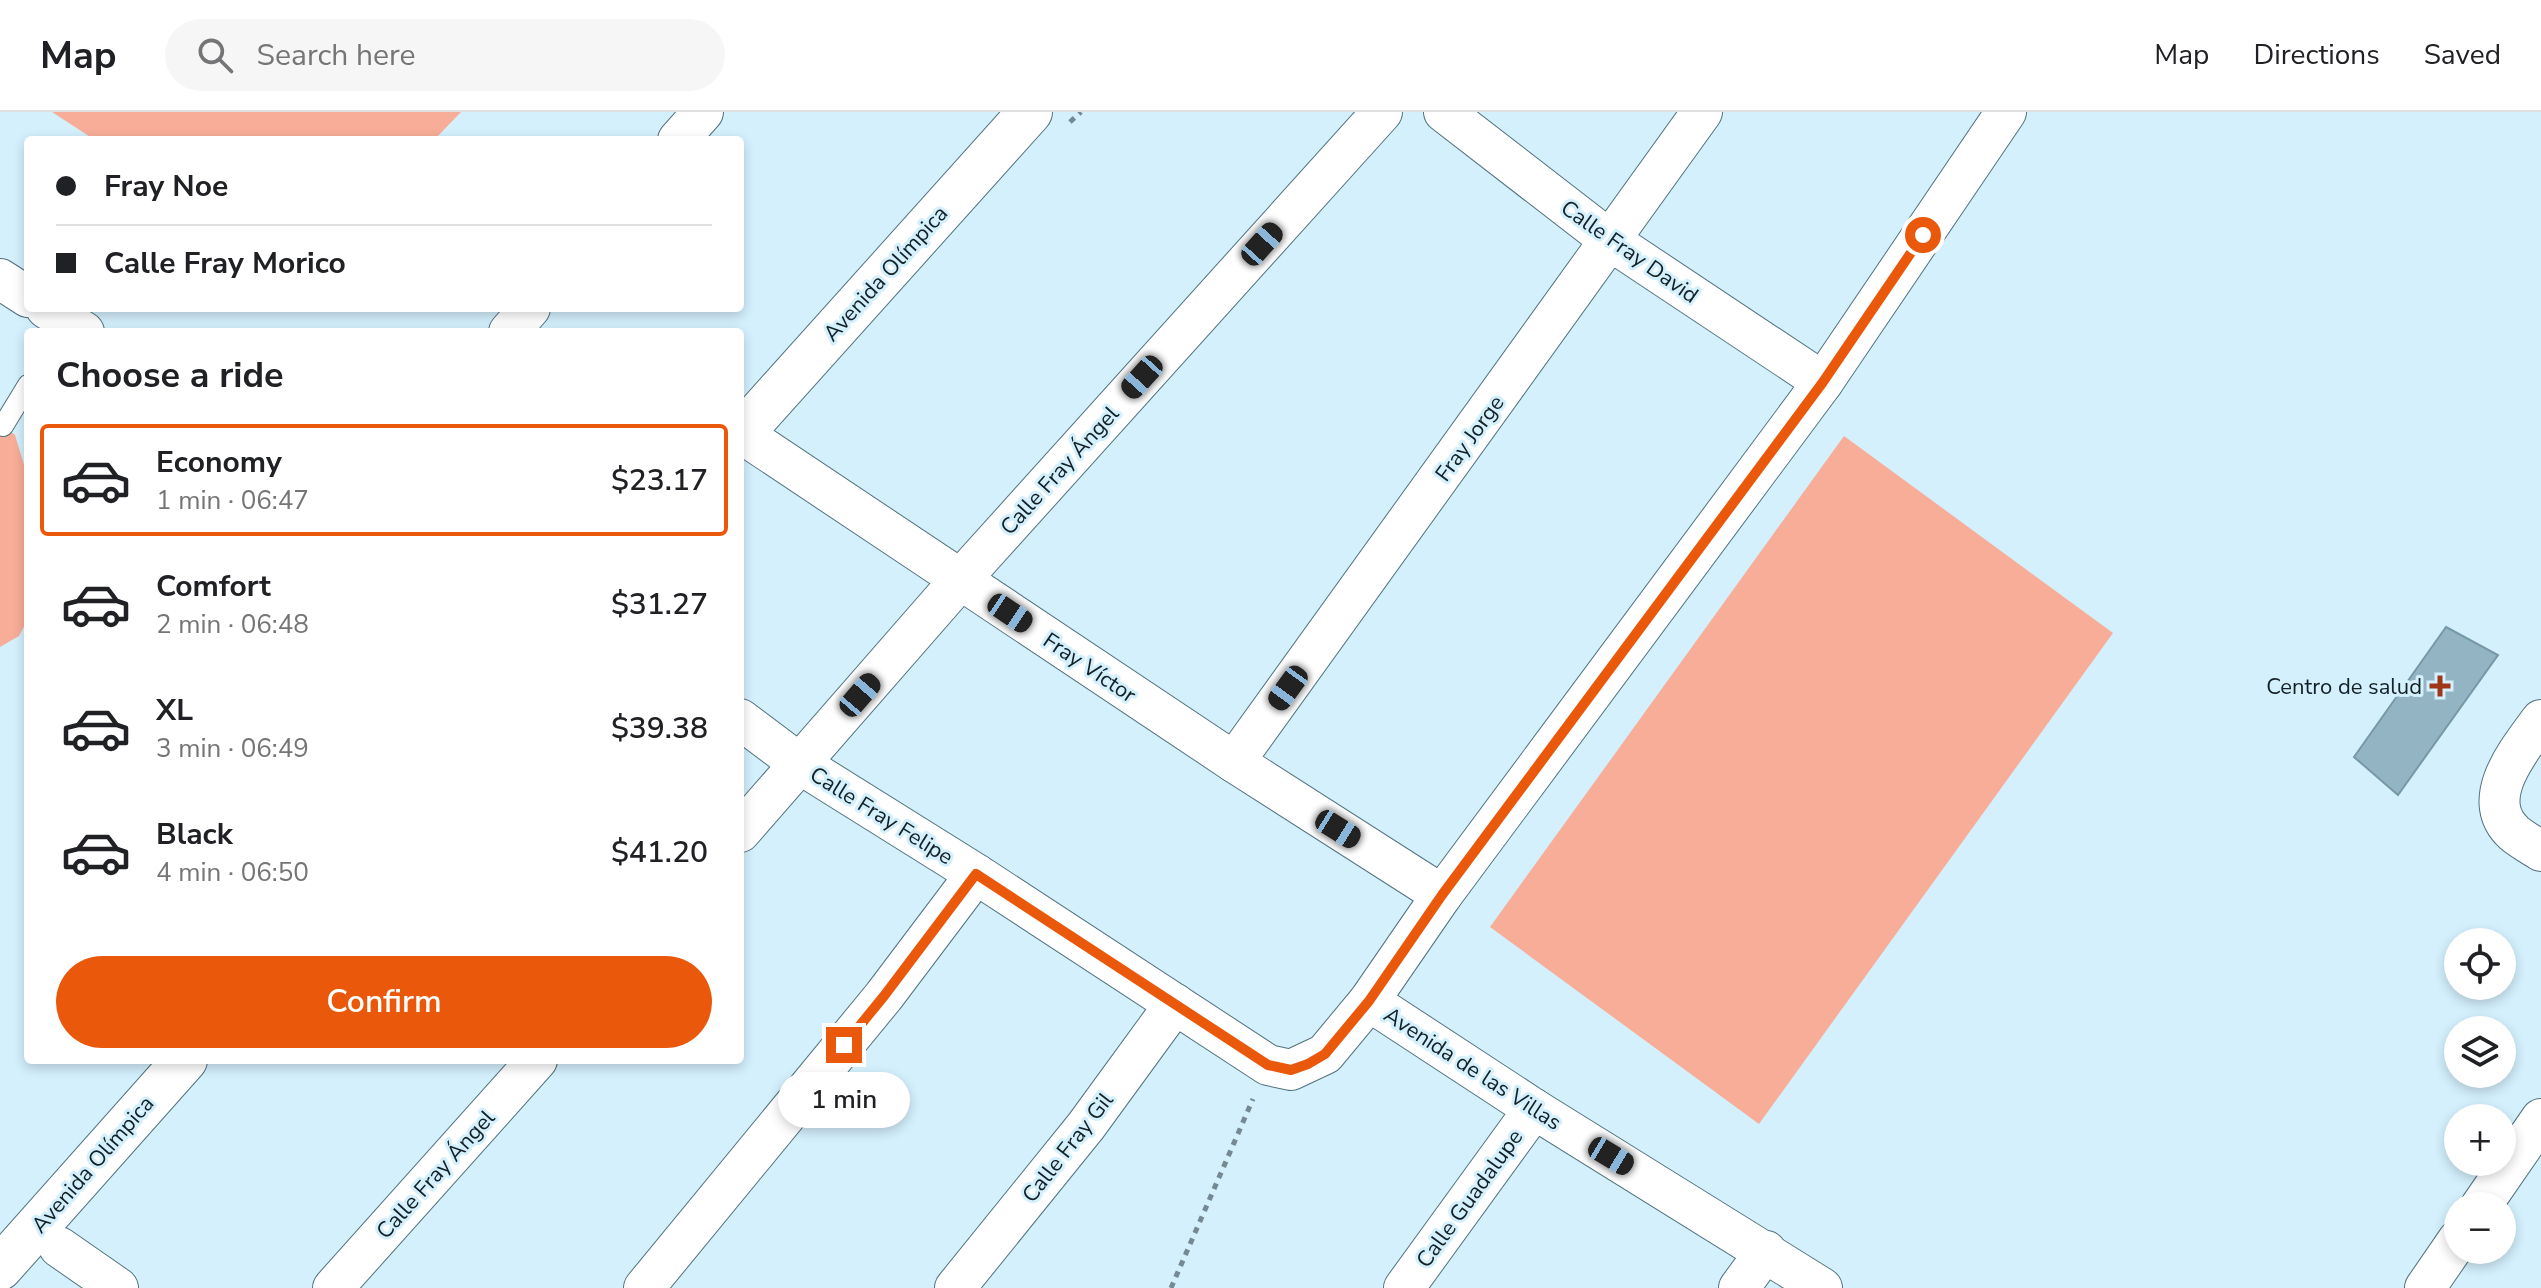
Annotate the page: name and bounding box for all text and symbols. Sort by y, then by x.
search box [165,19,725,91]
text: Map [40,30,117,81]
icon: search [193,33,237,77]
text: Search here [257,35,416,76]
text: Map [2154,36,2209,74]
text: Directions [2253,36,2380,74]
text: Saved [2424,36,2501,74]
text: Fray Noe [104,166,228,207]
street label: Calle Fray David [1555,193,1704,310]
street label: Avenida Olímpica [817,199,955,348]
route start [1905,217,1941,253]
car [1237,218,1287,270]
text: Calle Fray Morico [104,243,346,284]
text: Choose a ride [56,351,284,400]
car [1117,351,1167,403]
street label: Fray Jorge [1428,389,1511,488]
street label: Calle Fray Ángel [994,399,1126,542]
text: Economy [156,442,282,483]
icon: car [60,444,132,516]
text: $23.17 [611,460,708,501]
text: 1 min · 06:47 [156,483,309,518]
text: Comfort [156,566,271,607]
icon: car [60,568,132,640]
text: $31.27 [611,584,708,625]
car [983,590,1037,636]
text: 2 min · 06:48 [156,607,309,642]
street label: Fray Víctor [1037,626,1142,710]
car [1264,662,1312,714]
car [835,669,885,721]
place label: Centro de salud [2266,672,2422,702]
marker: Centro de salud [2429,675,2451,697]
text: XL [156,690,193,731]
icon: car [60,692,132,764]
text: $39.38 [611,708,708,749]
text: 3 min · 06:49 [156,731,309,766]
street label: Calle Fray Felipe [804,760,959,872]
car [1311,806,1365,852]
text: Black [156,814,233,855]
icon: car [60,816,132,888]
text: $41.20 [611,832,708,873]
text: 4 min · 06:50 [156,855,309,890]
map controls [2444,928,2516,1264]
button: locate [2444,928,2516,1000]
button: Confirm [56,956,712,1048]
street label: Avenida de las Villas [1378,1000,1567,1138]
button: layers [2444,1016,2516,1088]
route end [826,1027,862,1063]
callout: 1 min [778,1073,910,1129]
text: 1 min [811,1082,877,1117]
street label: Calle Fray Gil [1015,1086,1121,1209]
street label: Avenida Olímpica [25,1089,161,1240]
street label: Calle Fray Ángel [370,1103,502,1246]
button: + [2444,1104,2516,1176]
street label: Calle Guadalupe [1409,1123,1530,1274]
car [1584,1133,1638,1179]
button: − [2444,1192,2516,1264]

